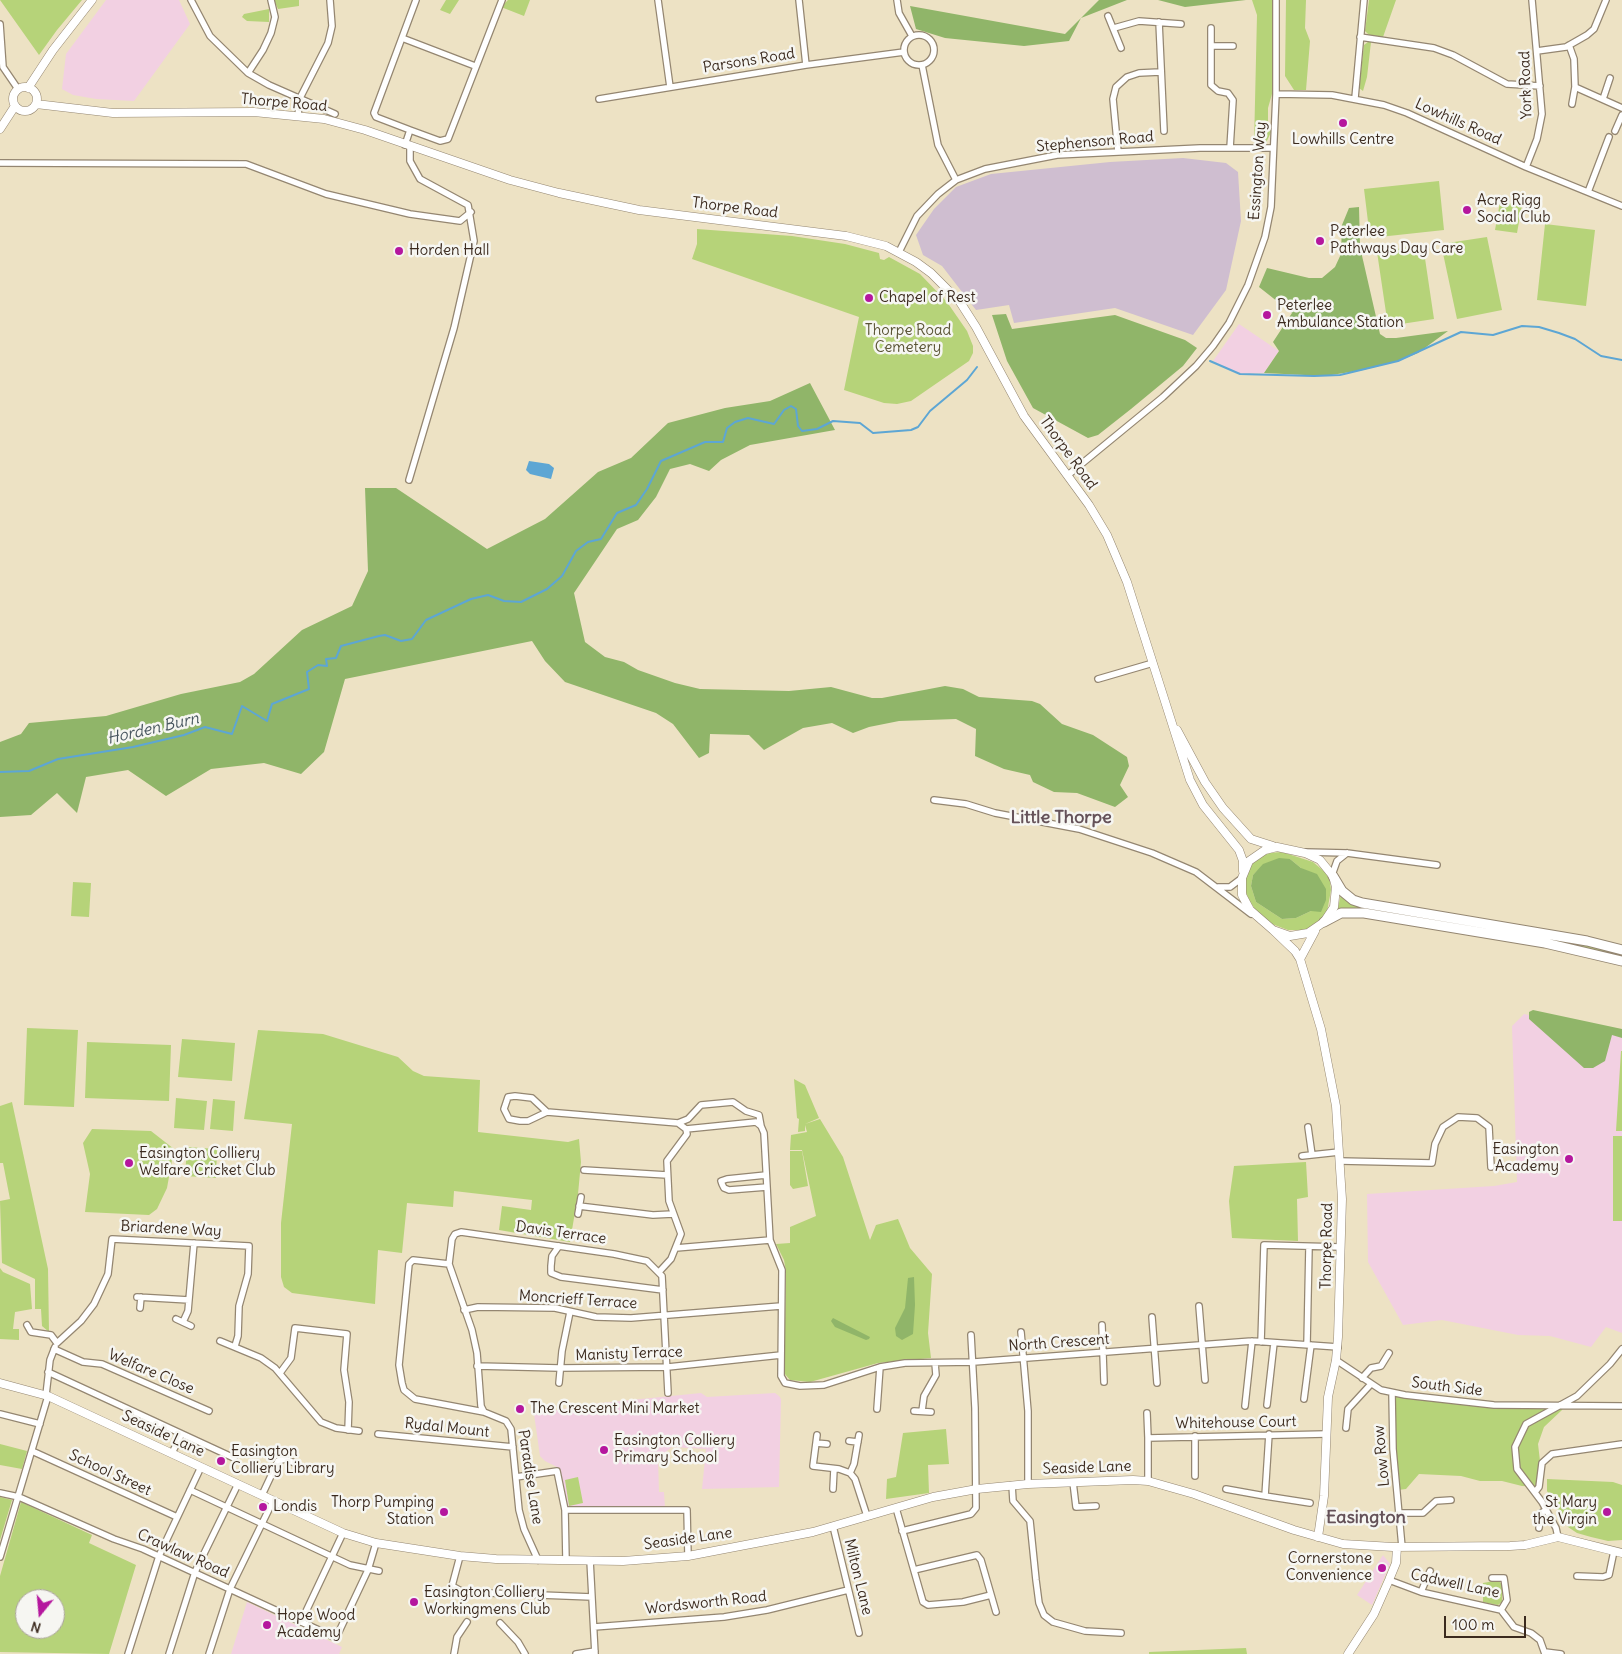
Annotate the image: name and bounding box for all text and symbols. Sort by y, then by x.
street label: Parsons Road [702,45,796,77]
street label: York Road [1516,51,1536,119]
street label: Thorpe Road [240,90,328,116]
street label: Lowhills Road [1412,95,1504,149]
marker: Lowhills Centre [1337,117,1349,129]
street label: Essington Way [1246,121,1270,221]
street label: Stephenson Road [1036,128,1154,156]
place label: Lowhills Centre [1292,131,1394,149]
place label: Acre Rigg Social Club [1477,192,1551,227]
street label: Thorpe Road [691,194,779,222]
marker: Acre Rigg Social Club [1461,204,1473,216]
place label: Peterlee Pathways Day Care [1330,223,1463,258]
marker: Peterlee Pathways Day Care [1314,235,1326,247]
place label: Horden Hall [409,242,489,260]
marker: Horden Hall [393,245,405,257]
place label: Chapel of Rest [879,289,976,307]
marker: Chapel of Rest [863,292,875,304]
place label: Peterlee Ambulance Station [1277,297,1404,332]
marker: Peterlee Ambulance Station [1261,309,1273,321]
park label: Thorpe Road Cemetery [865,322,951,357]
street label: Thorpe Road [1035,413,1101,493]
water label: Horden Burn [105,709,201,749]
district label: Little Thorpe [1010,807,1112,829]
place label: Easington Academy [1492,1141,1559,1176]
place label: Easington Colliery Welfare Cricket Club [139,1145,276,1180]
marker: Easington Academy [1563,1153,1575,1165]
marker: Easington Colliery Welfare Cricket Club [123,1157,135,1169]
street label: Thorpe Road [1317,1203,1337,1289]
street label: Briardene Way [120,1217,222,1241]
street label: Davis Terrace [515,1218,607,1248]
street label: Moncrieff Terrace [518,1287,638,1313]
street label: North Crescent [1008,1330,1110,1356]
street label: Manisty Terrace [575,1343,683,1365]
street label: Welfare Close [105,1346,197,1398]
street label: South Side [1410,1374,1484,1400]
place label: The Crescent Mini Market [530,1400,700,1418]
marker: The Crescent Mini Market [514,1403,526,1415]
street label: Seaside Lane [119,1407,207,1461]
street label: Whitehouse Court [1175,1413,1297,1433]
street label: Rydal Mount [404,1415,490,1441]
street label: Low Row [1370,1425,1394,1487]
street label: Paradise Lane [514,1428,546,1526]
place label: Easington Colliery Primary School [614,1432,735,1467]
place label: Easington Colliery Library [231,1443,334,1478]
marker: Easington Colliery Primary School [598,1444,610,1456]
street label: School Street [66,1446,154,1500]
marker: Easington Colliery Library [215,1455,227,1467]
street label: Seaside Lane [1042,1457,1132,1479]
place label: Thorp Pumping Station [331,1494,434,1529]
place label: St Mary the Virgin [1533,1494,1597,1529]
place label: Londis [273,1498,317,1516]
marker: Londis [257,1501,269,1513]
marker: Thorp Pumping Station [438,1506,450,1518]
marker: St Mary the Virgin [1601,1506,1613,1518]
district label: Easington [1326,1507,1406,1529]
street label: Seaside Lane [643,1524,733,1554]
street label: Crawlaw Road [134,1526,232,1582]
street label: Milton Lane [840,1537,876,1617]
place label: Cornerstone Convenience [1286,1550,1372,1585]
marker: Cornerstone Convenience [1376,1562,1388,1574]
street label: Cadwell Lane [1409,1566,1501,1602]
place label: Easington Colliery Workingmens Club [424,1584,550,1619]
street label: Wordsworth Road [644,1588,768,1618]
north arrow [15,1589,65,1639]
marker: Easington Colliery Workingmens Club [408,1596,420,1608]
scale bar [1447,1606,1530,1638]
place label: Hope Wood Academy [277,1607,355,1642]
text: 100 m [1452,1615,1494,1634]
text: N [29,1617,43,1637]
marker: Hope Wood Academy [261,1619,273,1631]

